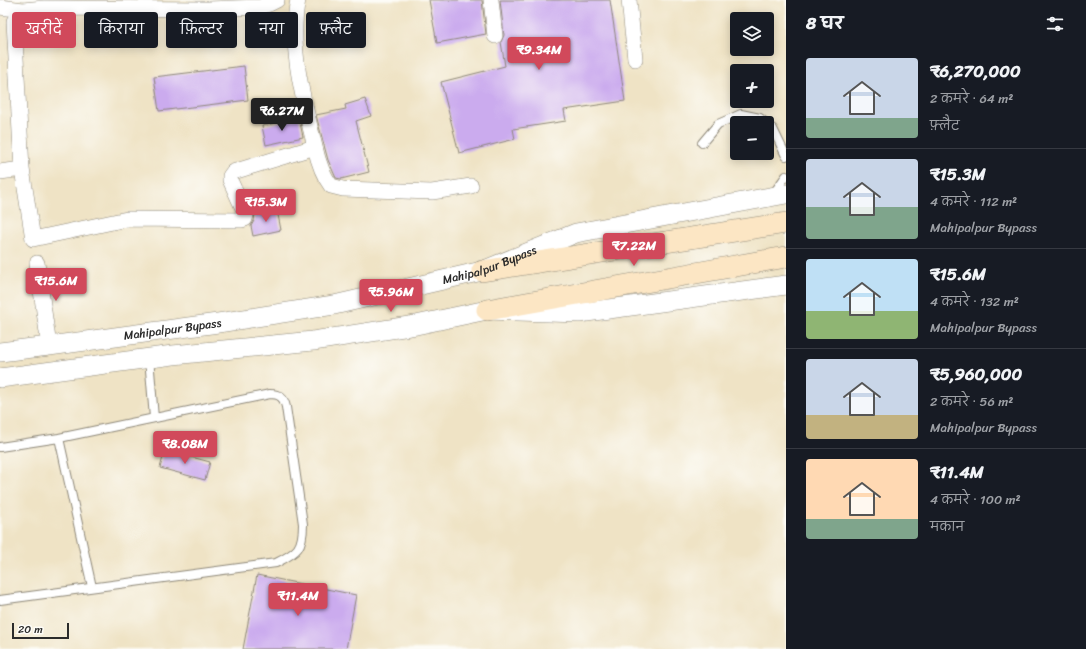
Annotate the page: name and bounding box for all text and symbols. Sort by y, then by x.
text: 8 घर [806,8,843,38]
chip: खरीदें [12,12,76,48]
chip: किराया [84,12,158,48]
chip: फ़िल्टर [166,12,237,48]
chip: नया [245,12,298,48]
chip: फ़्लैट [306,12,366,48]
map controls [730,12,774,160]
button: layers [730,12,774,56]
icon: filters [1044,13,1066,35]
pin: ₹9.34M [506,37,572,71]
text: ₹9.34M [516,38,562,61]
text: ₹6,270,000 [930,56,1021,86]
button: + [730,64,774,108]
icon: home [838,74,886,122]
text: 2 कमरे · 64 m² [930,87,1013,110]
pin: ₹6.27M [249,98,315,132]
text: ₹6.27M [260,99,304,122]
text: फ़्लैट [930,114,960,137]
button: − [730,116,774,160]
text: ₹15.3M [930,159,986,189]
icon: home [838,175,886,223]
pin: ₹15.3M [233,189,299,223]
text: ₹15.3M [245,190,287,213]
text: 4 कमरे · 112 m² [930,190,1017,213]
text: Mahipalpur Bypass [930,216,1037,239]
pin: ₹7.22M [601,233,667,267]
text: ₹7.22M [612,234,656,257]
street label: Mahipalpur Bypass [440,239,540,291]
text: ₹15.6M [930,259,986,289]
pin: ₹15.6M [23,268,89,302]
text: ₹15.6M [35,269,77,292]
icon: home [838,275,886,323]
pin: ₹5.96M [358,279,424,313]
text: ₹5.96M [368,280,414,303]
text: 4 कमरे · 132 m² [930,290,1019,313]
street label: Mahipalpur Bypass [122,312,223,347]
text: Mahipalpur Bypass [930,316,1037,339]
text: ₹5,960,000 [930,359,1022,389]
icon: home [838,375,886,423]
text: 2 कमरे · 56 m² [930,390,1013,413]
text: Mahipalpur Bypass [930,416,1037,439]
pin: ₹8.08M [152,431,218,465]
text: ₹8.08M [162,432,208,455]
text: ₹11.4M [930,457,984,487]
icon: home [838,475,886,523]
text: 4 कमरे · 100 m² [930,488,1021,511]
text: मकान [930,515,964,538]
pin: ₹11.4M [265,583,331,617]
text: ₹11.4M [277,584,319,607]
text: 20 m [18,620,43,639]
scale bar [12,621,69,640]

